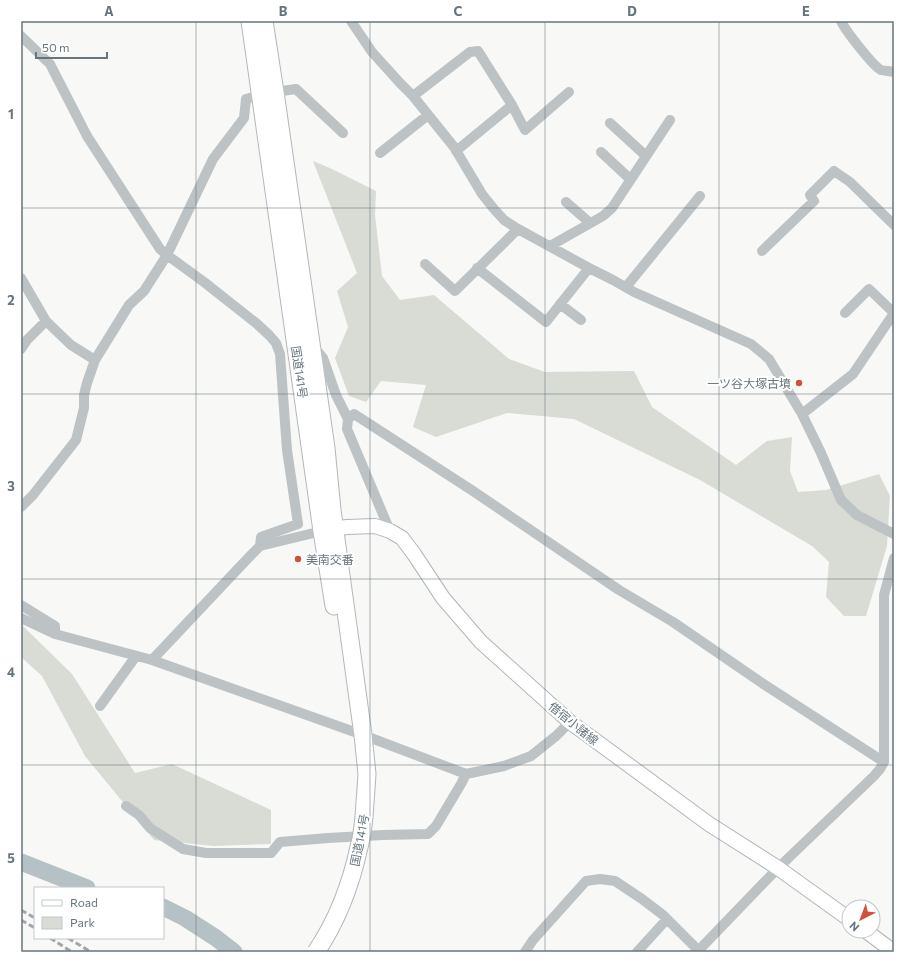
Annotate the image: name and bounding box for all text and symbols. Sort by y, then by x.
text: A [104,3,114,19]
text: B [279,3,288,19]
text: C [454,3,463,19]
text: D [627,3,637,19]
text: E [802,3,810,19]
scale bar [36,34,107,60]
text: 50 m [42,40,70,54]
text: 1 [8,106,14,122]
text: 2 [7,292,15,308]
street label: 国道141号 [289,345,311,399]
place label: 一ツ谷大塚古墳 [707,376,791,390]
marker: 一ツ谷大塚古墳 [794,378,804,388]
text: 3 [7,478,15,494]
place label: 美南交番 [306,552,354,566]
marker: 美南交番 [293,554,303,564]
text: 4 [7,664,15,680]
street label: 借宿小諸線 [546,699,602,747]
street label: 国道141号 [347,813,371,867]
text: 5 [7,850,15,866]
legend [34,887,164,939]
text: Road [70,895,98,909]
north arrow [841,899,881,939]
text: Park [70,915,96,929]
text: N [847,919,861,934]

